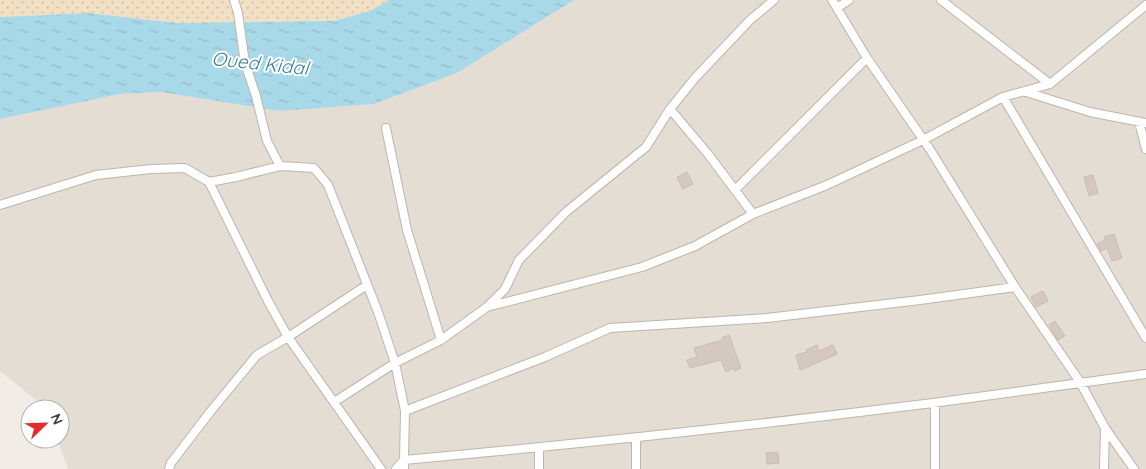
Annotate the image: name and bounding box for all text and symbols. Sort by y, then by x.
water label: Oued Kidal [210,46,312,80]
north arrow [20,399,70,449]
text: N [47,411,67,427]

